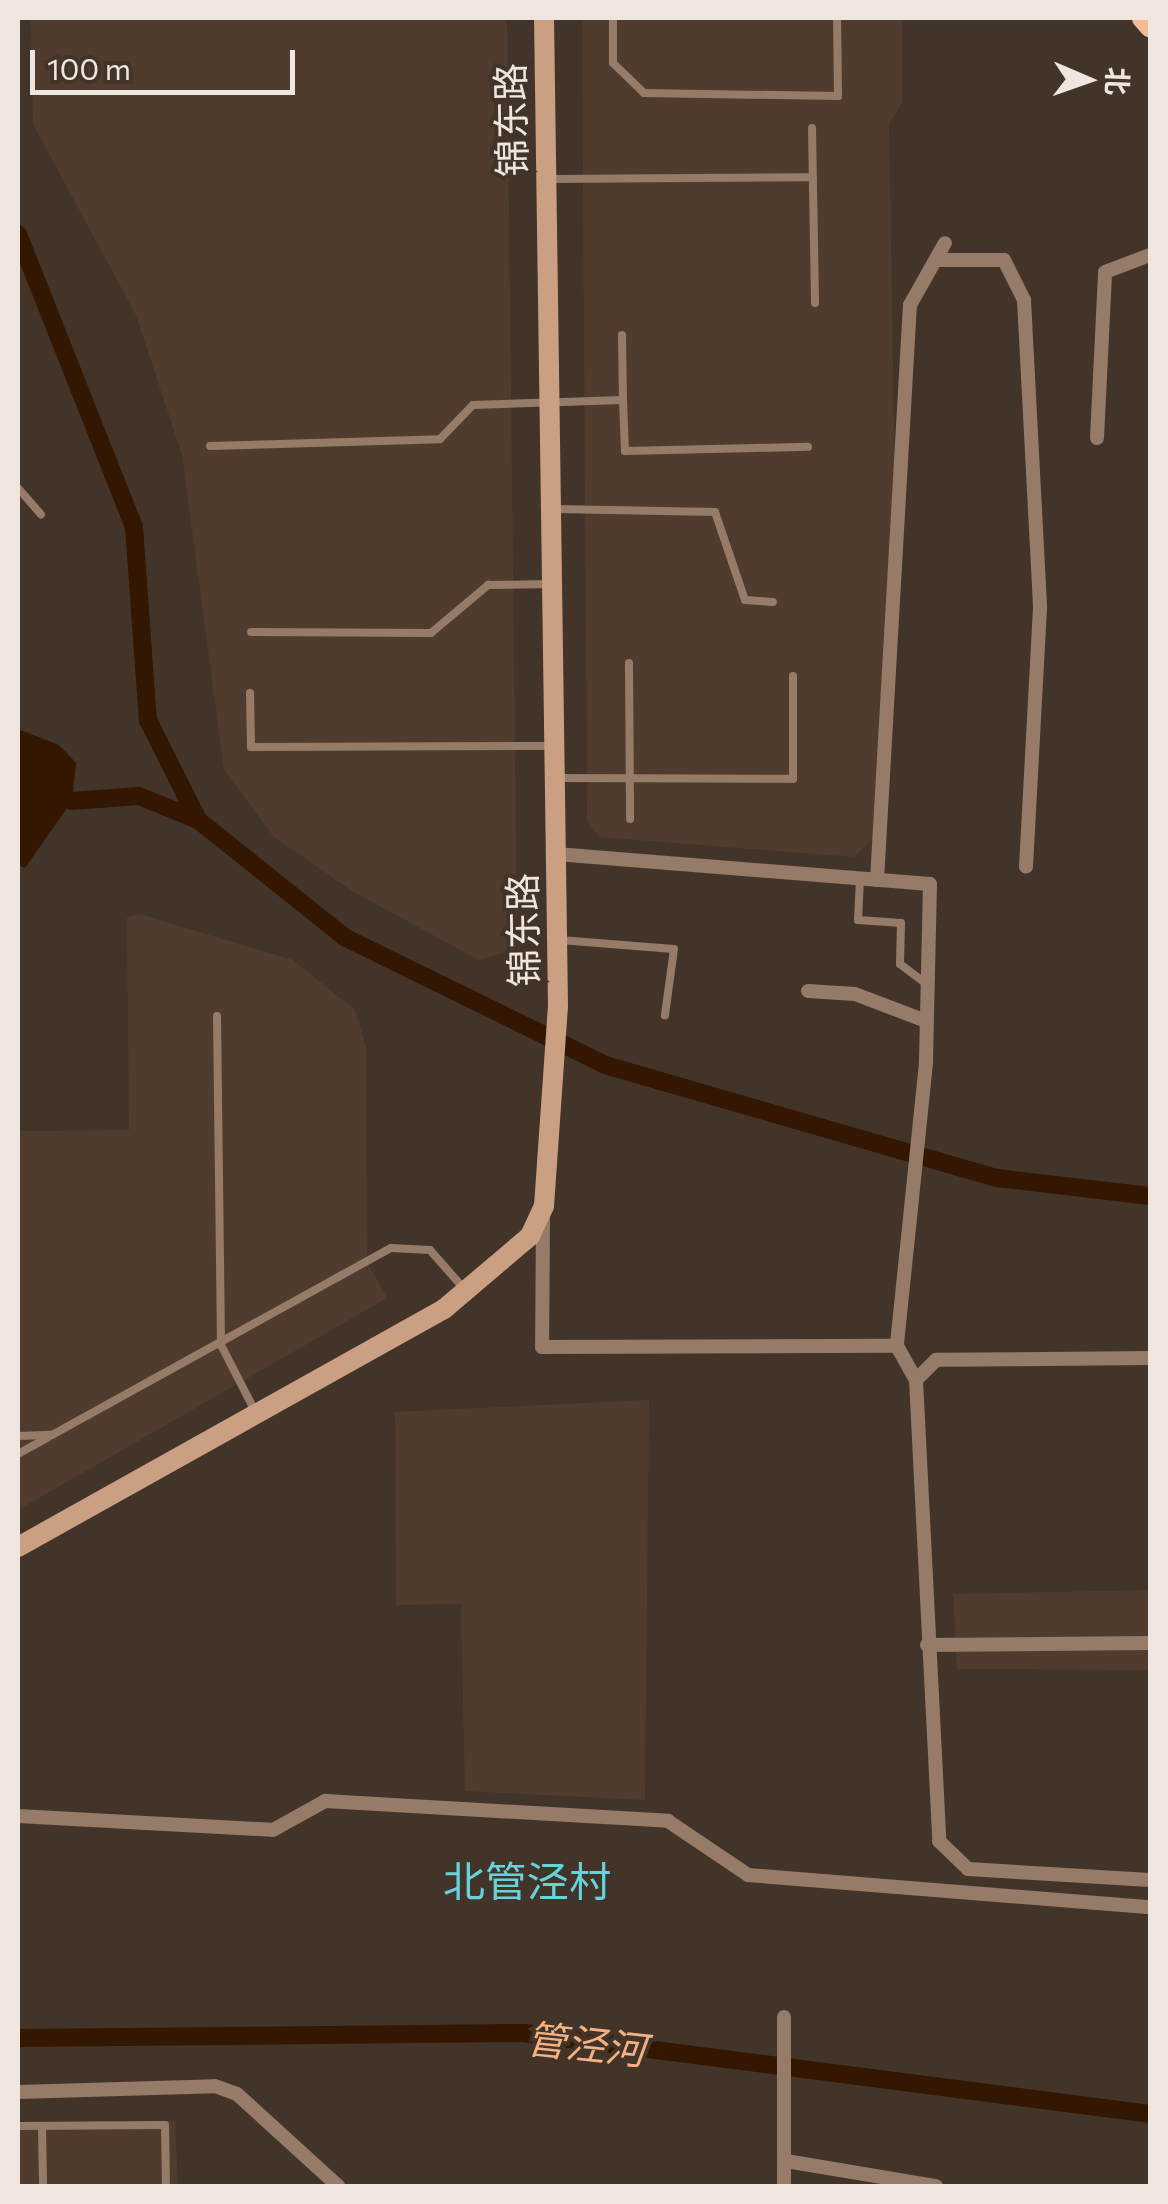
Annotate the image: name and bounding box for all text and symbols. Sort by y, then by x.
scale bar [35,30,300,92]
north arrow [1038,30,1138,130]
text: 100 m [47,49,131,86]
street label: 锦东路 [486,63,534,177]
text: 北 [1101,66,1135,96]
street label: 锦东路 [498,873,546,987]
district label: 北管泾村 [443,1855,611,1905]
water label: 管泾河 [524,2013,648,2073]

